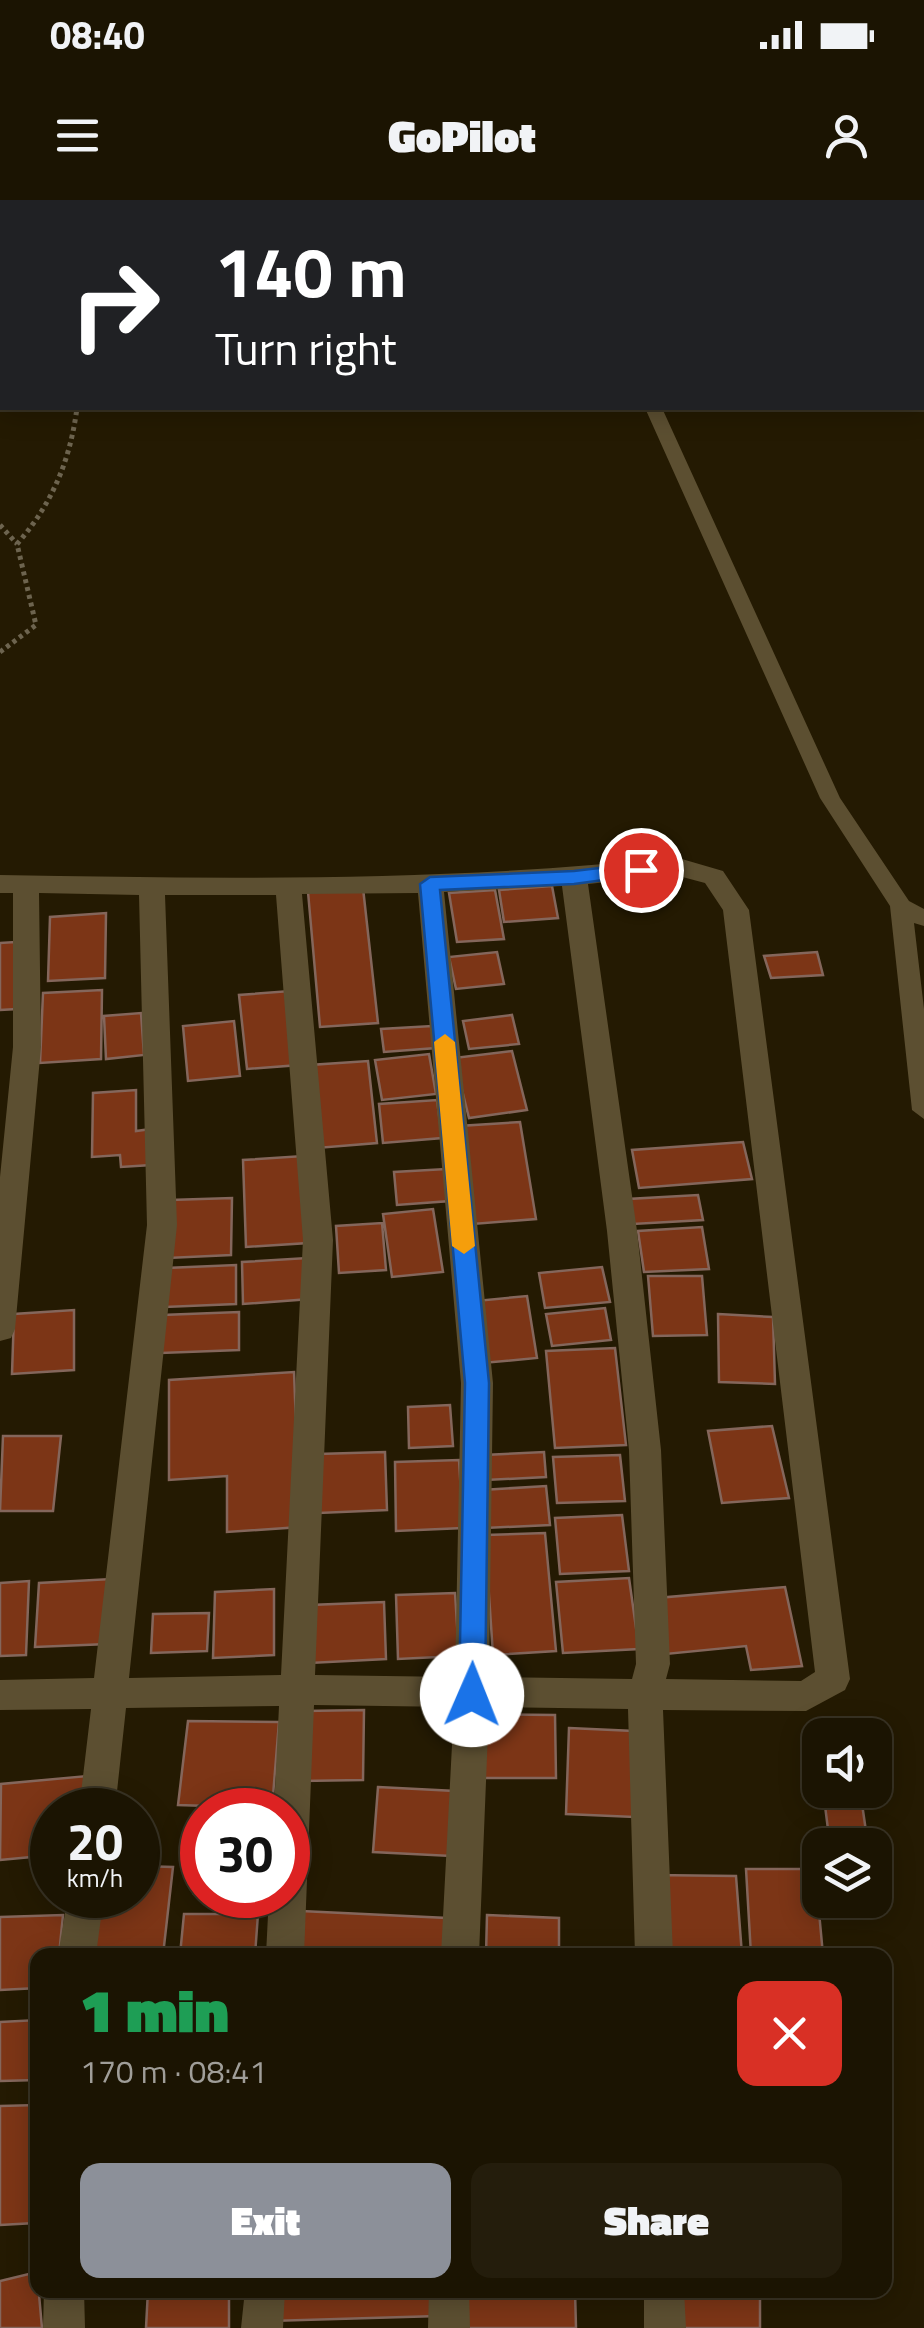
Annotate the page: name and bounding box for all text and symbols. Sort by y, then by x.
text: 08:40 [50,6,145,64]
text: GoPilot [388,101,536,169]
icon: menu [50,108,105,163]
icon: person [819,108,874,163]
text: 140 m [215,218,407,324]
icon: right [50,240,180,370]
text: Turn right [215,314,397,382]
pin [599,828,684,913]
icon: arrive [614,843,669,898]
position arrow [420,1643,524,1747]
map controls [802,1718,892,1918]
button: sound [802,1718,892,1808]
speed limit sign: 30 [180,1788,310,1918]
text: 20 [67,1803,123,1879]
button: layers [802,1828,892,1918]
text: km/h [67,1859,123,1897]
text: 1 min [80,1964,229,2055]
button: close [737,1981,842,2086]
text: 170 m · 08:41 [80,2047,267,2095]
button: Exit [80,2163,451,2278]
button: Share [471,2163,842,2278]

